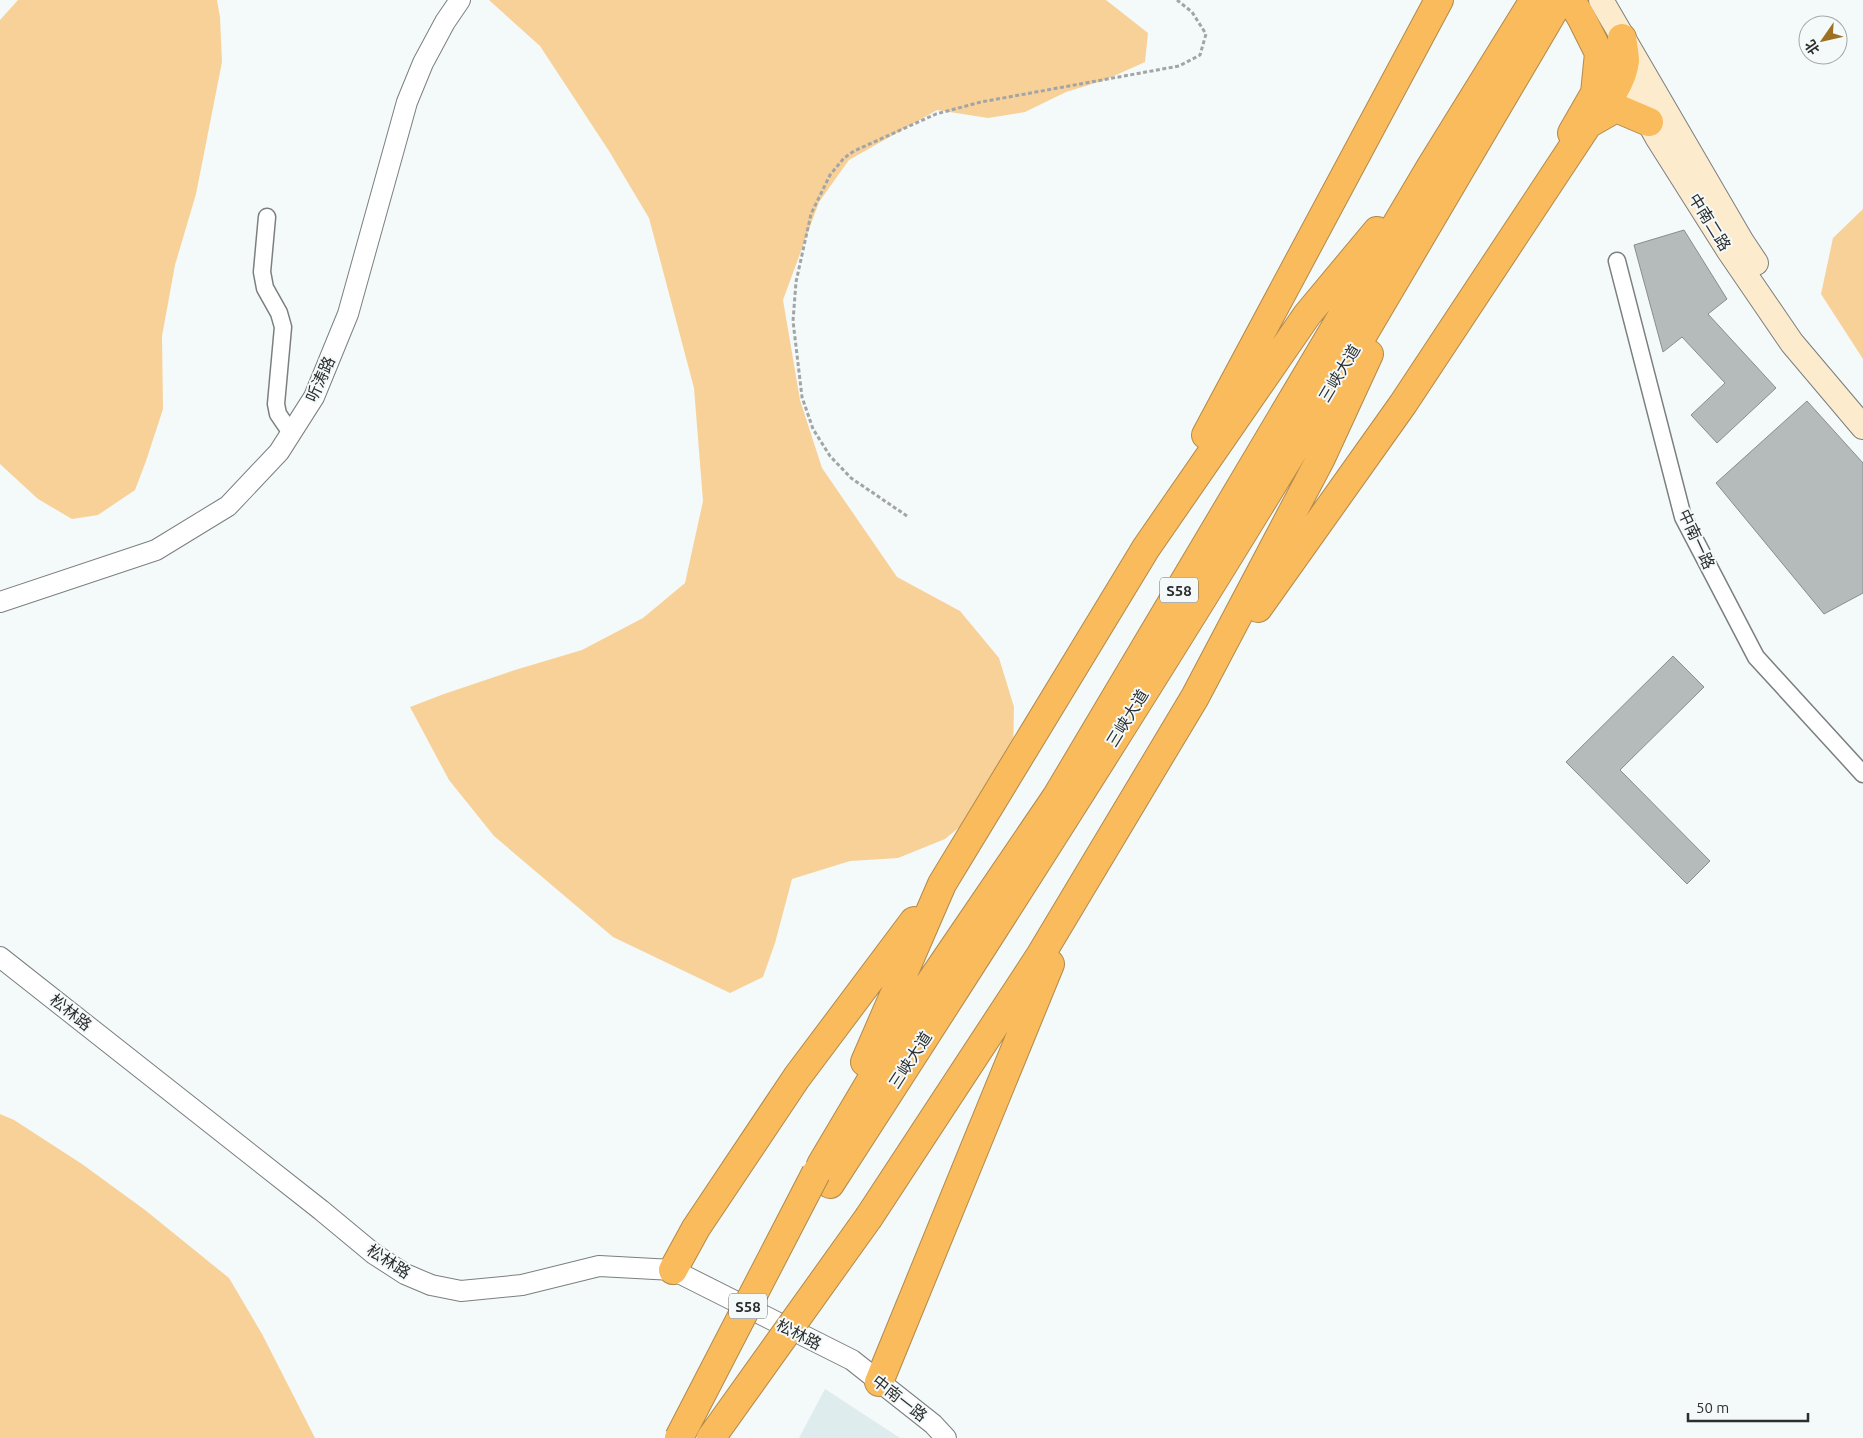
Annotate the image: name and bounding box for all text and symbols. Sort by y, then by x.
north arrow [1798,15,1848,65]
text: 北 [1802,37,1823,58]
street label: 中南二路 [1685,190,1735,254]
street label: 三峡大道 [1315,341,1363,405]
street label: 听涛路 [302,353,338,405]
street label: 中南一路 [1675,506,1719,572]
road number: S58 [1160,578,1198,602]
street label: 三峡大道 [1102,686,1152,750]
street label: 松林路 [47,990,95,1034]
street label: 三峡大道 [885,1028,935,1092]
street label: 松林路 [364,1240,414,1282]
road number: S58 [729,1294,767,1318]
street label: 松林路 [774,1315,824,1353]
street label: 中南一路 [869,1371,931,1425]
scale bar [1688,1390,1808,1422]
text: 50 m [1696,1399,1729,1416]

